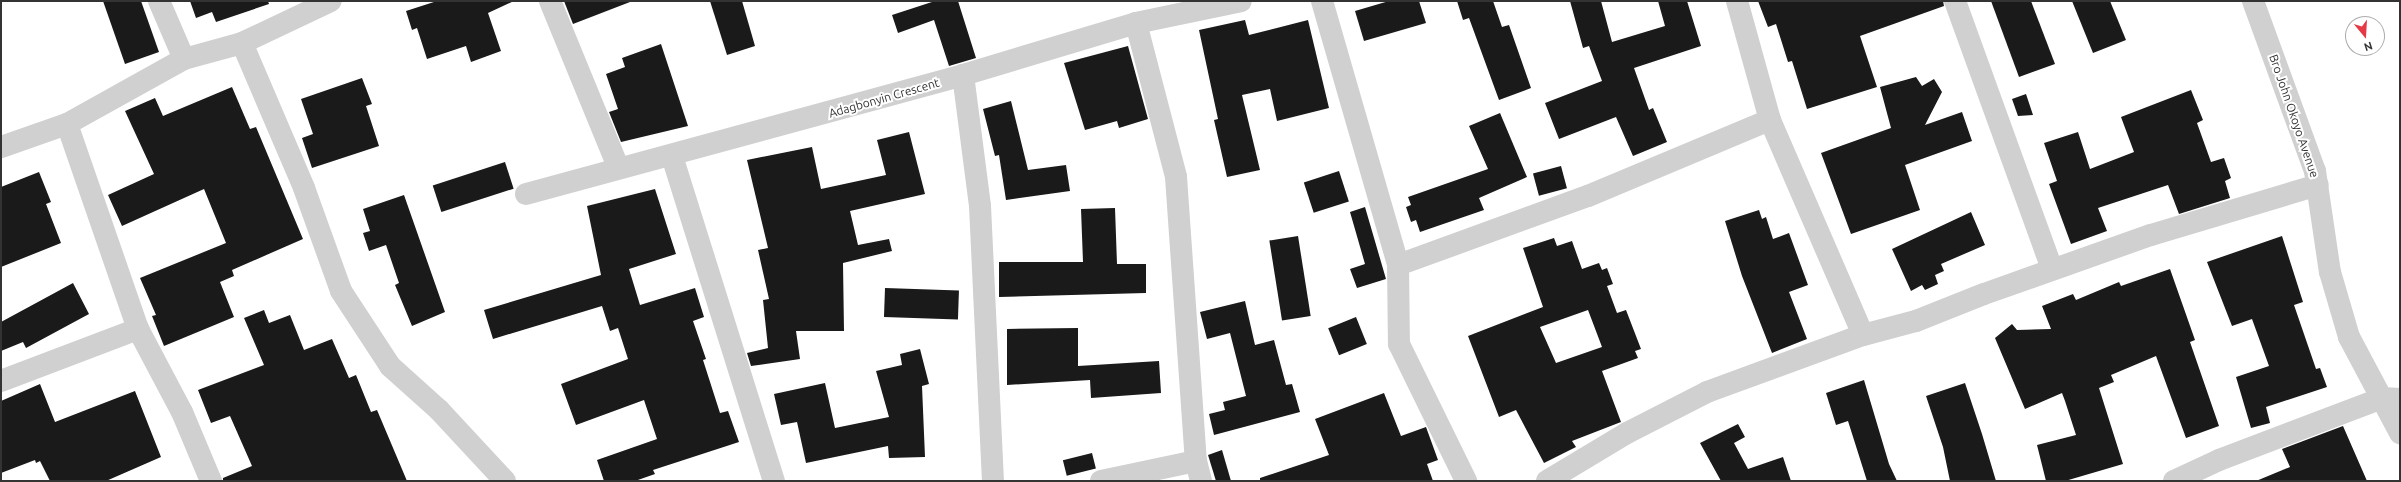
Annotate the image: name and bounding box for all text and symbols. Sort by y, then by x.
north arrow [2345,16,2385,56]
text: N [2363,39,2374,53]
street label: Bro John Okoyo Avenue [2266,52,2322,180]
street label: Adagbonyin Crescent [827,75,941,121]

